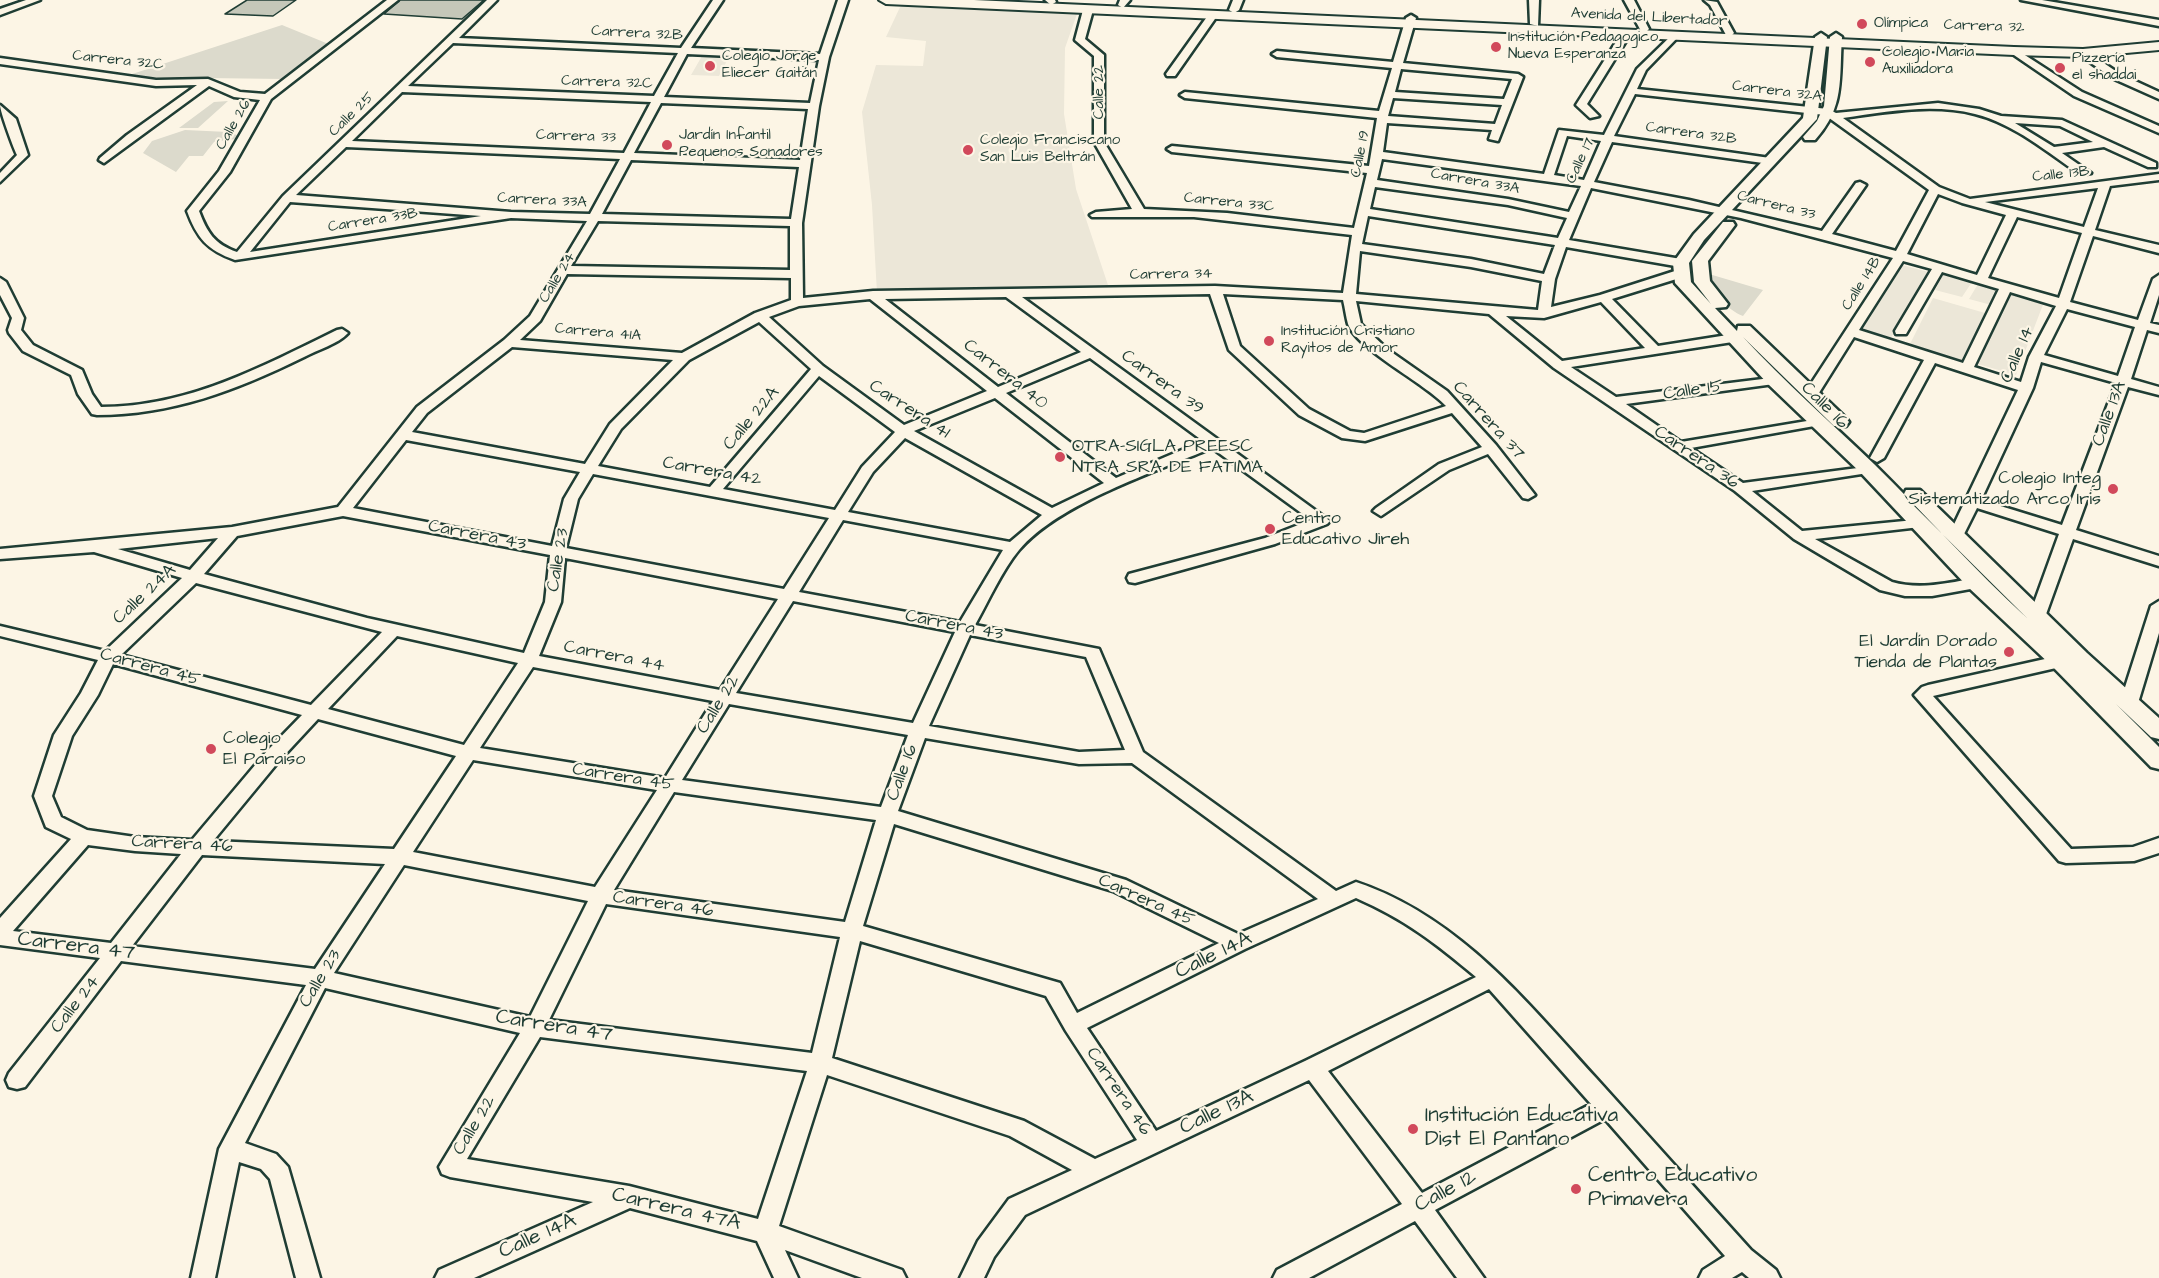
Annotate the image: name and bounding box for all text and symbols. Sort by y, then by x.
street label: Avenida del Libertador [1570,5,1728,31]
place label: Olímpica [1874,15,1928,33]
marker: Olímpica [1855,17,1869,31]
street label: Carrera 32 [1943,17,2025,37]
street label: Carrera 32B [591,23,683,45]
place label: Institución Pedagogico Nueva Esperanza [1508,29,1658,64]
marker: Institución Pedagogico Nueva Esperanza [1489,40,1503,54]
place label: Colegio Maria Auxiliadora [1882,44,1974,79]
street label: Carrera 32C [71,47,165,75]
place label: Colegio Jorge Eliecer Gaitán [722,48,817,83]
place label: Pizzería el shaddai [2072,50,2136,85]
marker: Colegio Maria Auxiliadora [1863,55,1877,69]
marker: Colegio Jorge Eliecer Gaitán [703,59,717,73]
marker: Pizzería el shaddai [2053,61,2067,75]
street label: Calle 22 [1091,65,1109,119]
street label: Carrera 32C [561,72,653,94]
street label: Carrera 32A [1731,78,1823,106]
street label: Calle 25 [326,89,378,141]
street label: Calle 26 [212,97,256,153]
street label: Carrera 32B [1644,119,1738,149]
street label: Carrera 33 [536,127,616,147]
place label: Jardín Infantil Pequenos Sonadores [679,127,823,162]
street label: Calle 19 [1348,129,1374,179]
place label: Colegio Franciscano San Luis Beltrán [980,132,1120,167]
street label: Calle 17 [1563,135,1599,187]
marker: Jardín Infantil Pequenos Sonadores [660,138,674,152]
marker: Colegio Franciscano San Luis Beltrán [961,143,975,157]
street label: Calle 13B [2032,163,2090,187]
street label: Carrera 33A [1429,165,1521,199]
street label: Carrera 33 [1735,188,1817,224]
street label: Carrera 33C [1183,189,1275,217]
street label: Carrera 33A [497,190,587,212]
street label: Carrera 33B [327,205,419,237]
street label: Calle 24 [536,249,580,307]
street label: Calle 14B [1839,254,1885,314]
street label: Carrera 34 [1130,265,1212,285]
street label: Carrera 41A [554,320,642,346]
place label: Institución Cristiano Rayitos de Amor [1281,323,1415,358]
street label: Calle 14 [1997,324,2039,386]
marker: Institución Cristiano Rayitos de Amor [1262,334,1276,348]
street label: Carrera 40 [958,335,1052,415]
street label: Carrera 39 [1116,346,1208,420]
street label: Carrera 41 [864,376,954,444]
street label: Calle 15 [1662,376,1724,406]
street label: Carrera 37 [1447,377,1529,465]
street label: Calle 16 [1796,378,1852,434]
street label: Calle 13A [2088,379,2132,449]
street label: Calle 22A [719,383,785,455]
street label: Carrera 36 [1649,422,1743,494]
place label: OTRA-SIGLA PREESC NTRA SRA DE FATIMA [1072,436,1263,478]
marker: OTRA-SIGLA PREESC NTRA SRA DE FATIMA [1053,450,1067,464]
street label: Carrera 42 [661,453,763,491]
place label: Colegio Integ Sistematizado Arco Iris [1908,468,2101,510]
marker: Colegio Integ Sistematizado Arco Iris [2106,482,2120,496]
place label: Centro Educativo Jireh [1282,508,1409,550]
street label: Carrera 43 [426,516,528,556]
marker: Centro Educativo Jireh [1263,522,1277,536]
street label: Calle 23 [543,527,575,593]
street label: Calle 24A [109,560,181,630]
street label: Carrera 43 [903,606,1005,646]
place label: El Jardín Dorado Tienda de Plantas [1855,631,1997,674]
street label: Carrera 44 [562,637,666,677]
street label: Carrera 45 [98,644,202,692]
marker: El Jardín Dorado Tienda de Plantas [2002,645,2016,659]
street label: Calle 22 [693,672,745,738]
place label: Colegio El Paraiso [223,728,305,771]
marker: Colegio El Paraiso [204,742,218,756]
street label: Calle 16 [883,742,923,804]
street label: Carrera 45 [571,759,675,797]
street label: Carrera 46 [131,832,233,858]
street label: Carrera 45 [1095,870,1197,932]
street label: Carrera 46 [611,887,715,923]
street label: Carrera 47 [16,927,136,967]
street label: Calle 14A [1171,927,1257,985]
street label: Calle 23 [295,946,347,1012]
street label: Calle 24 [47,972,105,1038]
street label: Carrera 47 [494,1005,614,1049]
street label: Carrera 46 [1081,1044,1155,1140]
street label: Calle 13A [1176,1085,1258,1141]
street label: Calle 22 [449,1093,501,1159]
place label: Institución Educativa Dist El Pantano [1425,1104,1618,1154]
marker: Institución Educativa Dist El Pantano [1406,1122,1420,1136]
place label: Centro Educativo Primavera [1588,1164,1757,1214]
street label: Calle 12 [1411,1165,1481,1219]
marker: Centro Educativo Primavera [1569,1182,1583,1196]
street label: Carrera 47A [609,1183,743,1237]
street label: Calle 14A [495,1209,581,1265]

